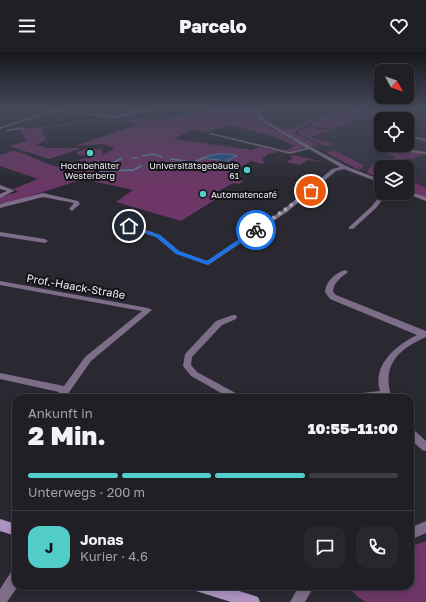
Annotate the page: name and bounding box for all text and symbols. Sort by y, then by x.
icon: menu [16,15,38,37]
text: Parcelo [179,15,247,37]
icon: heart [388,15,410,37]
north arrow [374,64,414,104]
map controls [374,64,414,200]
button: locate [374,112,414,152]
marker: Hochbehälter Westerberg [85,148,95,158]
place label: Hochbehälter Westerberg [60,160,120,181]
place label: Universitätsgebäude 61 [149,160,240,181]
button: layers [374,160,414,200]
marker: Universitätsgebäude 61 [242,165,252,175]
pin [294,174,328,208]
icon: bag [300,180,322,202]
marker: Automatencafé [198,189,208,199]
place label: Automatencafé [211,189,277,200]
pin [112,209,146,243]
courier [236,210,276,250]
icon: home [118,215,140,237]
icon: bike [245,219,267,241]
street label: Prof.-Haack-Straße [26,271,126,301]
text: Ankunft in [28,405,93,421]
text: 10:55–11:00 [308,419,398,437]
text: 2 Min. [28,420,106,451]
text: Unterwegs · 200 m [28,484,145,500]
button: chat [304,526,346,568]
button: phone [356,526,398,568]
text: Jonas [80,530,124,548]
text: J [45,538,53,556]
text: Kurier · 4.6 [80,548,148,564]

